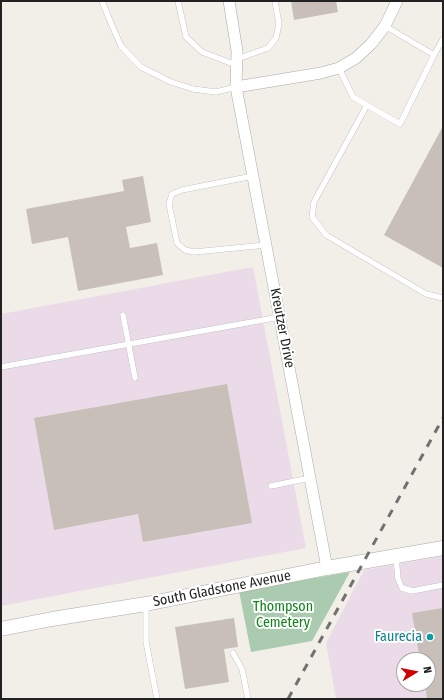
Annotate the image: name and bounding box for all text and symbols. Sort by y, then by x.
street label: Kreutzer Drive [266,287,298,369]
street label: South Gladstone Avenue [152,567,292,611]
park label: Thompson Cemetery [253,599,313,632]
place label: Faurecia [375,629,422,645]
marker: Faurecia [425,632,435,642]
north arrow [396,652,436,692]
text: N [420,666,434,674]

